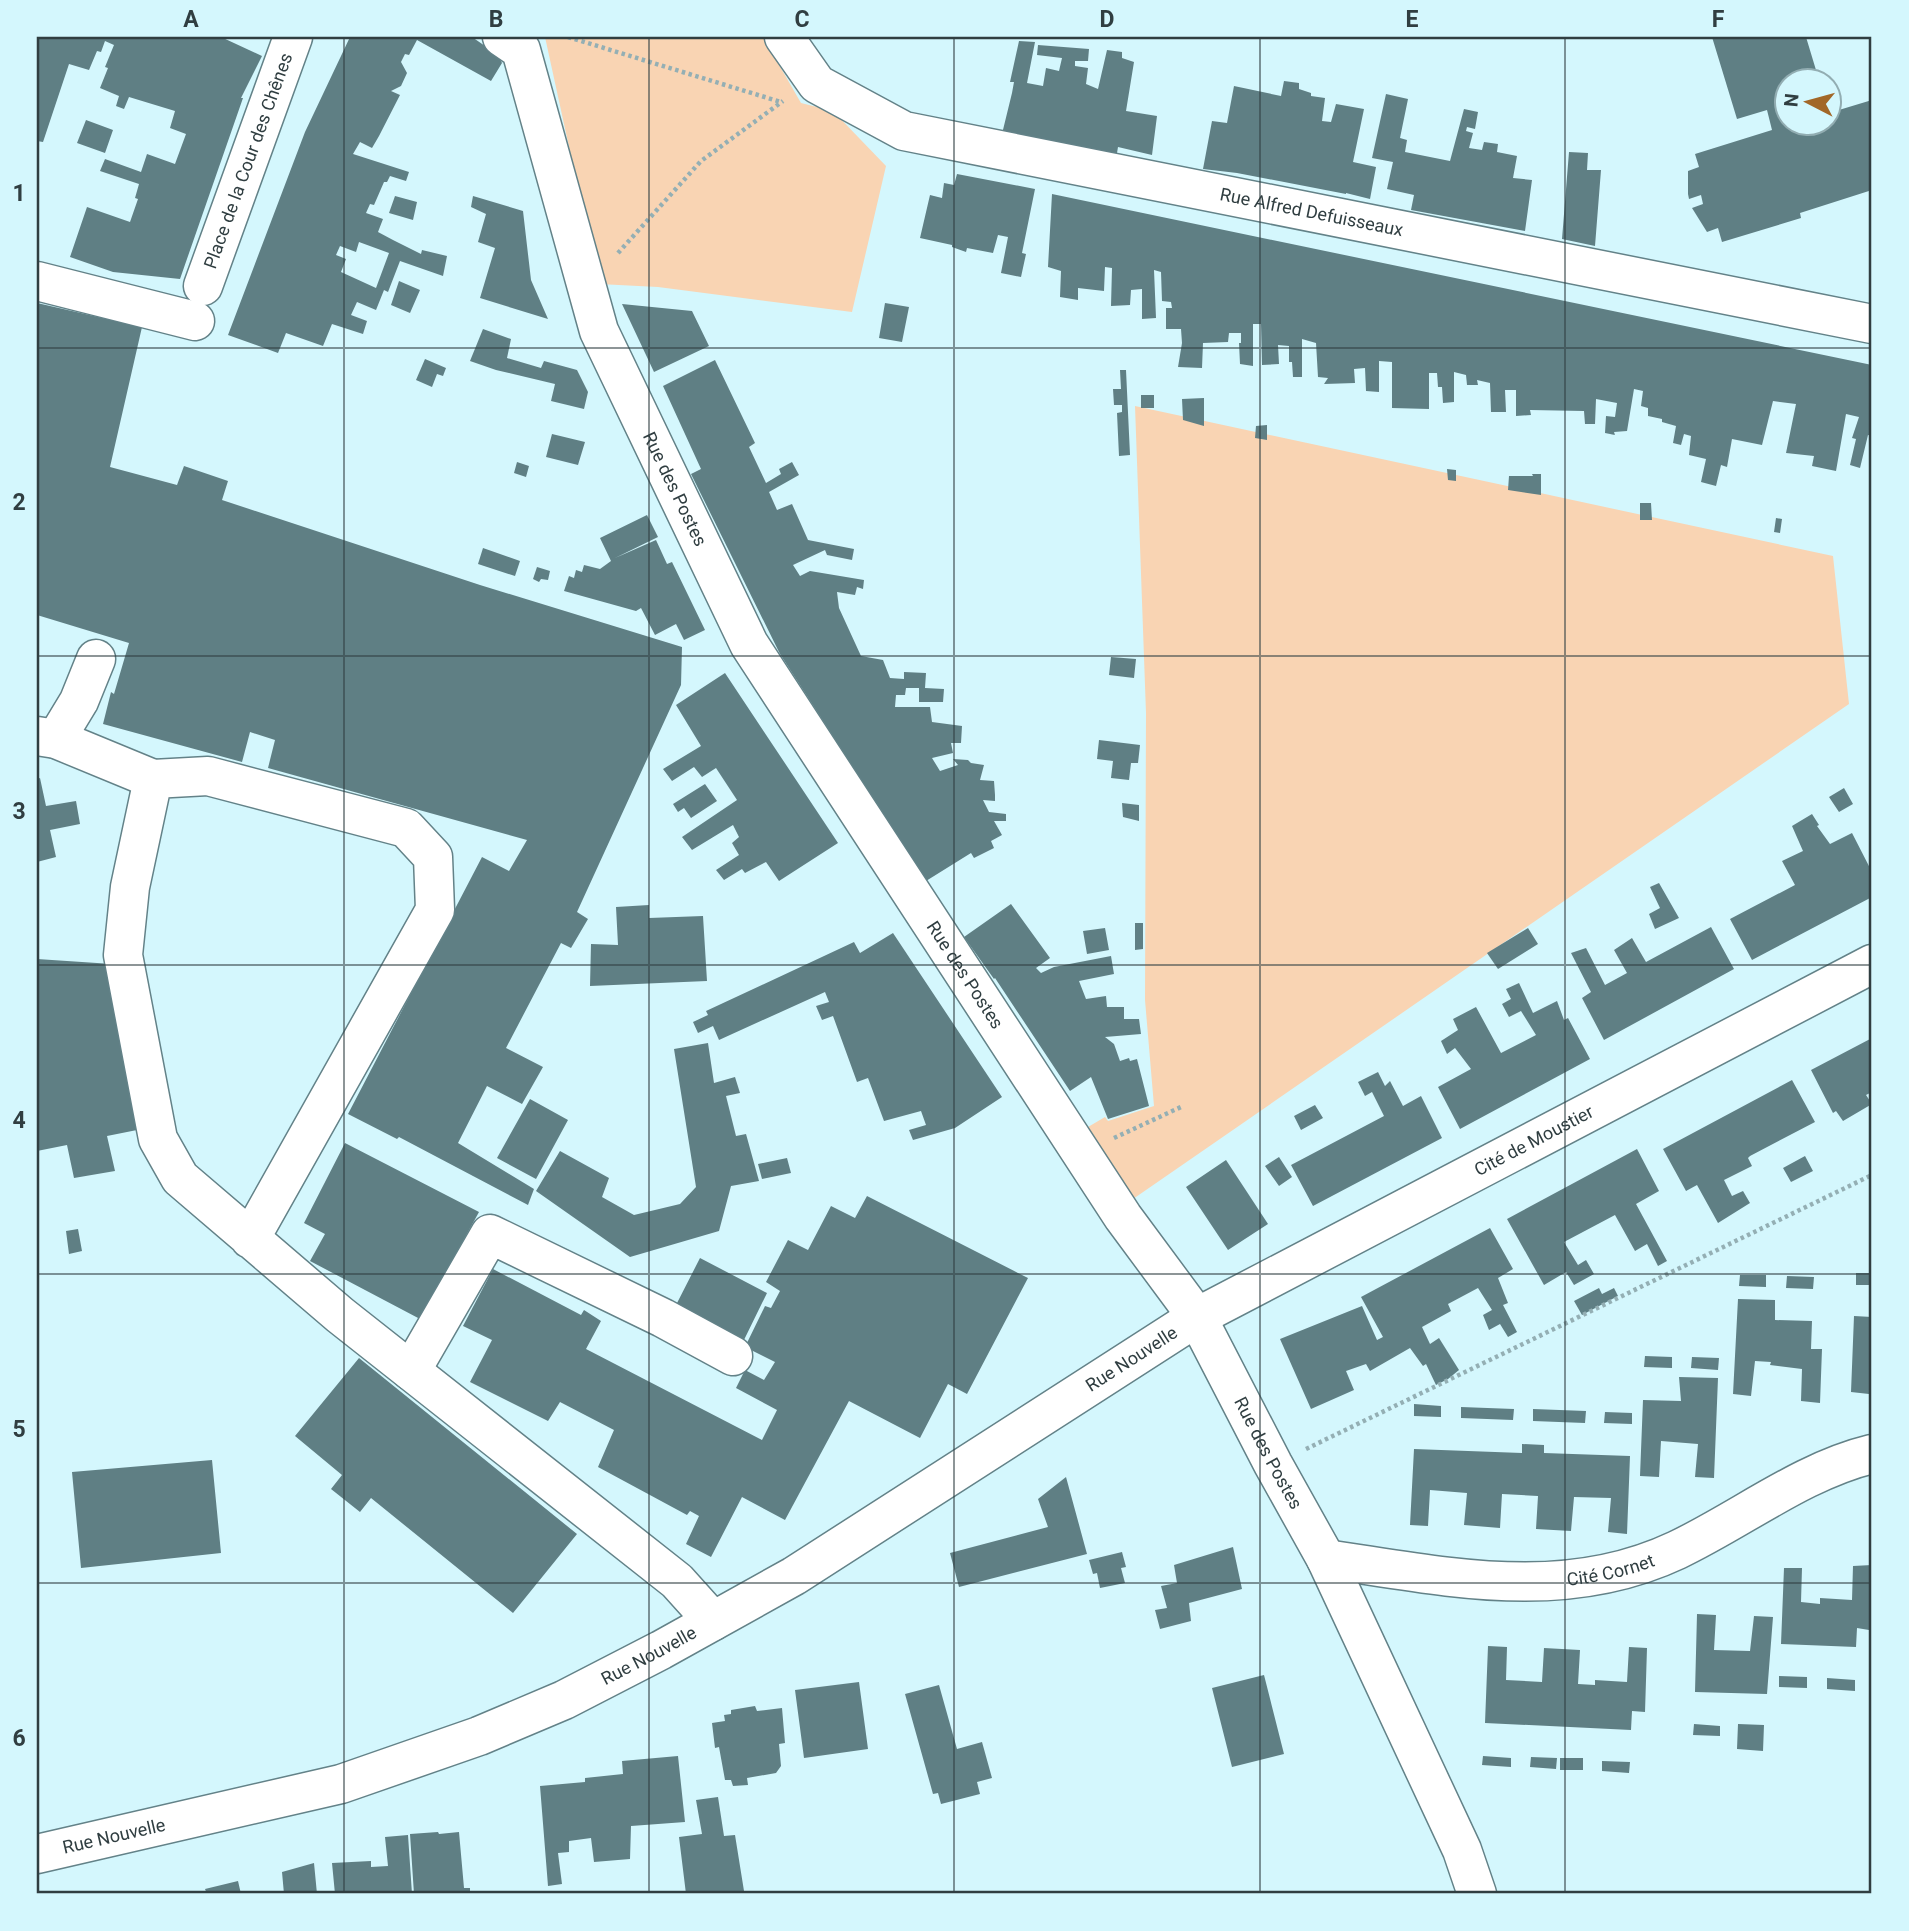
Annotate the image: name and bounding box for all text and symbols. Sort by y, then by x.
text: A [183,6,199,33]
text: B [489,6,503,33]
text: C [794,6,810,33]
text: D [1100,6,1114,33]
text: E [1406,6,1419,33]
text: F [1712,6,1725,33]
street label: Place de la Cour des Chênes [199,50,296,271]
north arrow [1772,66,1842,136]
text: N [1779,92,1804,108]
text: 1 [12,180,26,207]
street label: Rue Alfred Defuisseaux [1218,183,1405,240]
street label: Rue des Postes [639,428,712,549]
text: 2 [12,489,26,516]
text: 3 [12,798,26,825]
street label: Rue des Postes [923,917,1008,1032]
street label: Cité de Moustier [1471,1101,1597,1180]
text: 4 [12,1107,26,1134]
street label: Rue Nouvelle [1082,1322,1181,1396]
street label: Rue des Postes [1230,1393,1307,1513]
text: 5 [12,1416,26,1443]
street label: Cité Cornet [1566,1550,1657,1590]
street label: Rue Nouvelle [597,1622,700,1689]
text: 6 [12,1725,26,1752]
street label: Rue Nouvelle [61,1814,167,1858]

